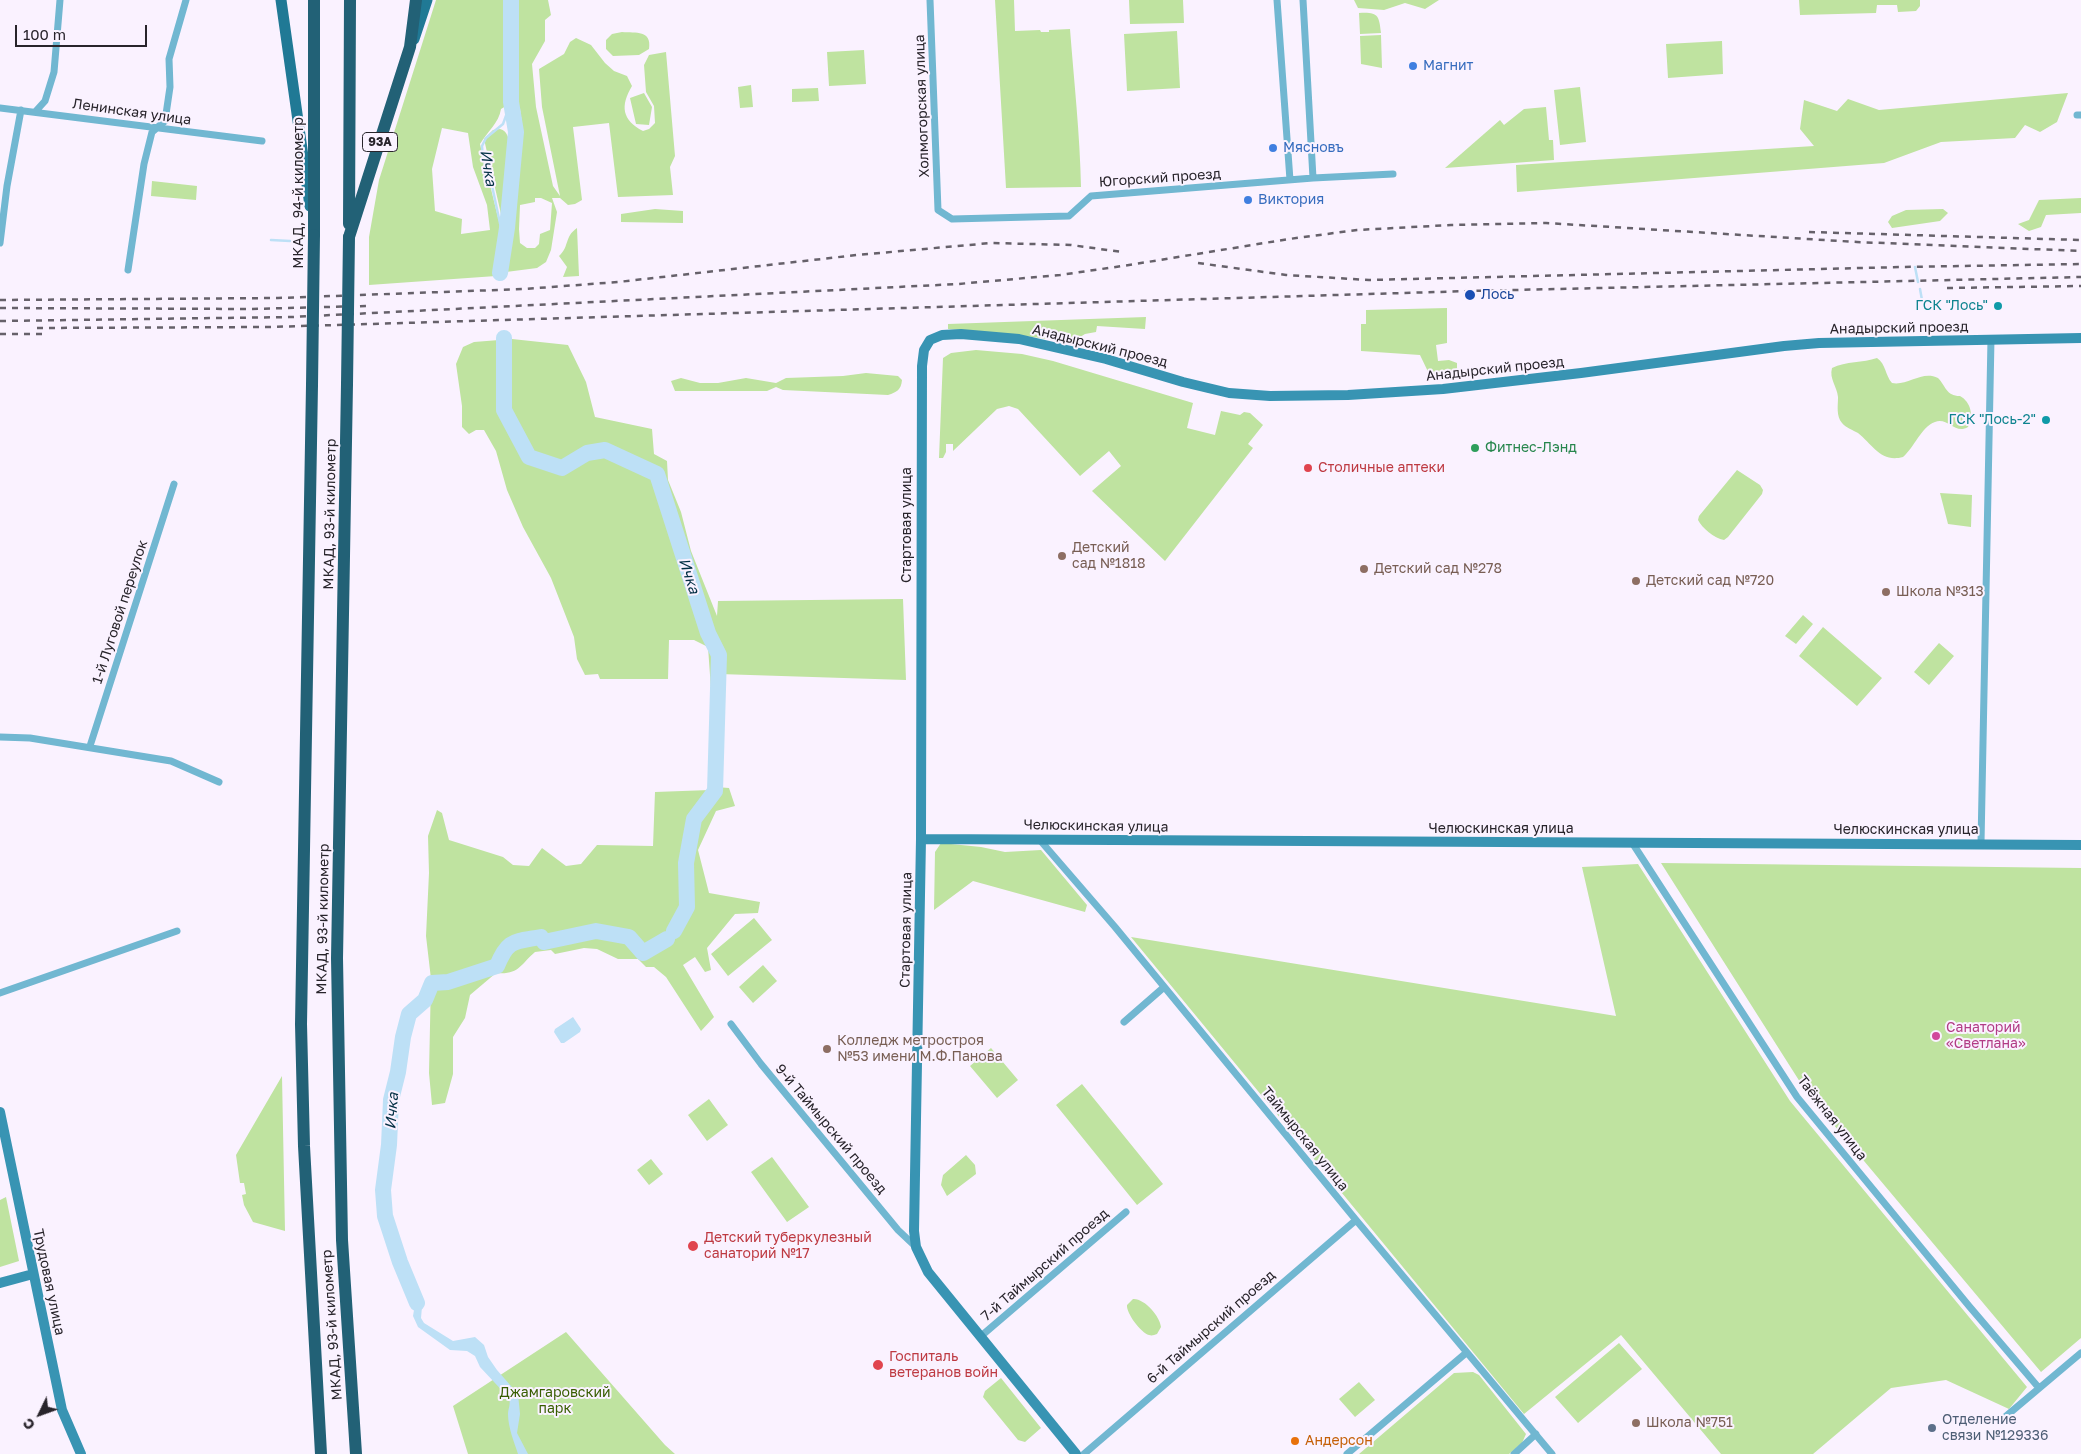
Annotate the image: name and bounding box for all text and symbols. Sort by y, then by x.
scale bar [18,15,150,47]
text: 100 m [23,25,66,43]
street label: Холмогорская улица [911,34,933,178]
place label: Магнит [1423,58,1473,74]
marker: Магнит [1407,60,1419,72]
street label: Ленинская улица [72,95,192,129]
street label: МКАД, 94-й километр [291,117,307,269]
road number: 93A [362,132,398,152]
place label: Мясновъ [1283,140,1344,156]
marker: Мясновъ [1267,142,1279,154]
water label: Ичка [476,148,500,188]
street label: Югорский проезд [1098,165,1222,191]
place label: Виктория [1258,192,1324,208]
marker: Виктория [1242,194,1254,206]
place label: Лось [1481,287,1514,303]
marker: Лось [1463,288,1477,302]
place label: ГСК "Лось" [1915,298,1988,314]
marker: ГСК "Лось" [1992,300,2004,312]
street label: Анадырский проезд [1829,318,1969,338]
street label: Анадырский проезд [1031,321,1169,371]
street label: Анадырский проезд [1425,353,1565,385]
place label: ГСК "Лось-2" [1949,412,2036,428]
marker: ГСК "Лось-2" [2040,414,2052,426]
street label: МКАД, 93-й километр [320,438,340,590]
place label: Фитнес-Лэнд [1485,440,1577,456]
marker: Фитнес-Лэнд [1469,442,1481,454]
place label: Столичные аптеки [1318,460,1445,476]
marker: Столичные аптеки [1302,462,1314,474]
street label: Стартовая улица [899,467,915,583]
street label: 1-й Луговой переулок [89,538,151,686]
place label: Детский сад №1818 [1072,540,1145,572]
marker: Детский сад №1818 [1056,550,1068,562]
water label: Ичка [675,556,703,596]
place label: Детский сад №278 [1374,561,1502,577]
marker: Детский сад №278 [1358,563,1370,575]
place label: Детский сад №720 [1646,573,1774,589]
marker: Детский сад №720 [1630,575,1642,587]
place label: Школа №313 [1896,584,1984,600]
marker: Школа №313 [1880,586,1892,598]
street label: Челюскинская улица [1023,816,1169,836]
street label: Челюскинская улица [1428,821,1574,837]
street label: Челюскинская улица [1833,822,1979,838]
street label: МКАД, 93-й километр [313,843,333,995]
street label: Стартовая улица [897,872,915,988]
place label: Санаторий «Светлана» [1946,1020,2026,1052]
marker: Санаторий «Светлана» [1930,1030,1942,1042]
place label: Колледж метростроя №53 имени М.Ф.Панова [837,1033,1003,1066]
marker: Колледж метростроя №53 имени М.Ф.Панова [821,1043,833,1055]
street label: 9-й Таймырский проезд [772,1061,890,1197]
street label: Таёжная улица [1794,1072,1870,1164]
street label: Таймырская улица [1258,1084,1352,1194]
water label: Ичка [381,1092,403,1130]
street label: 7-й Таймырский проезд [978,1205,1112,1325]
street label: Трудовая улица [30,1227,68,1337]
place label: Детский туберкулезный санаторий №17 [704,1230,872,1262]
marker: Детский туберкулезный санаторий №17 [686,1239,700,1253]
street label: МКАД, 93-й километр [318,1249,346,1401]
street label: 6-й Таймырский проезд [1144,1267,1278,1387]
place label: Госпиталь ветеранов войн [889,1349,998,1381]
marker: Госпиталь ветеранов войн [871,1358,885,1372]
park label: Джамгаровский парк [499,1385,611,1418]
north arrow [15,1389,65,1439]
place label: Отделение связи №129336 [1942,1412,2048,1444]
text: С [19,1415,38,1434]
place label: Школа №751 [1646,1415,1733,1431]
marker: Школа №751 [1630,1417,1642,1429]
marker: Отделение связи №129336 [1926,1422,1938,1434]
place label: Андерсон [1305,1433,1373,1449]
marker: Андерсон [1289,1435,1301,1447]

